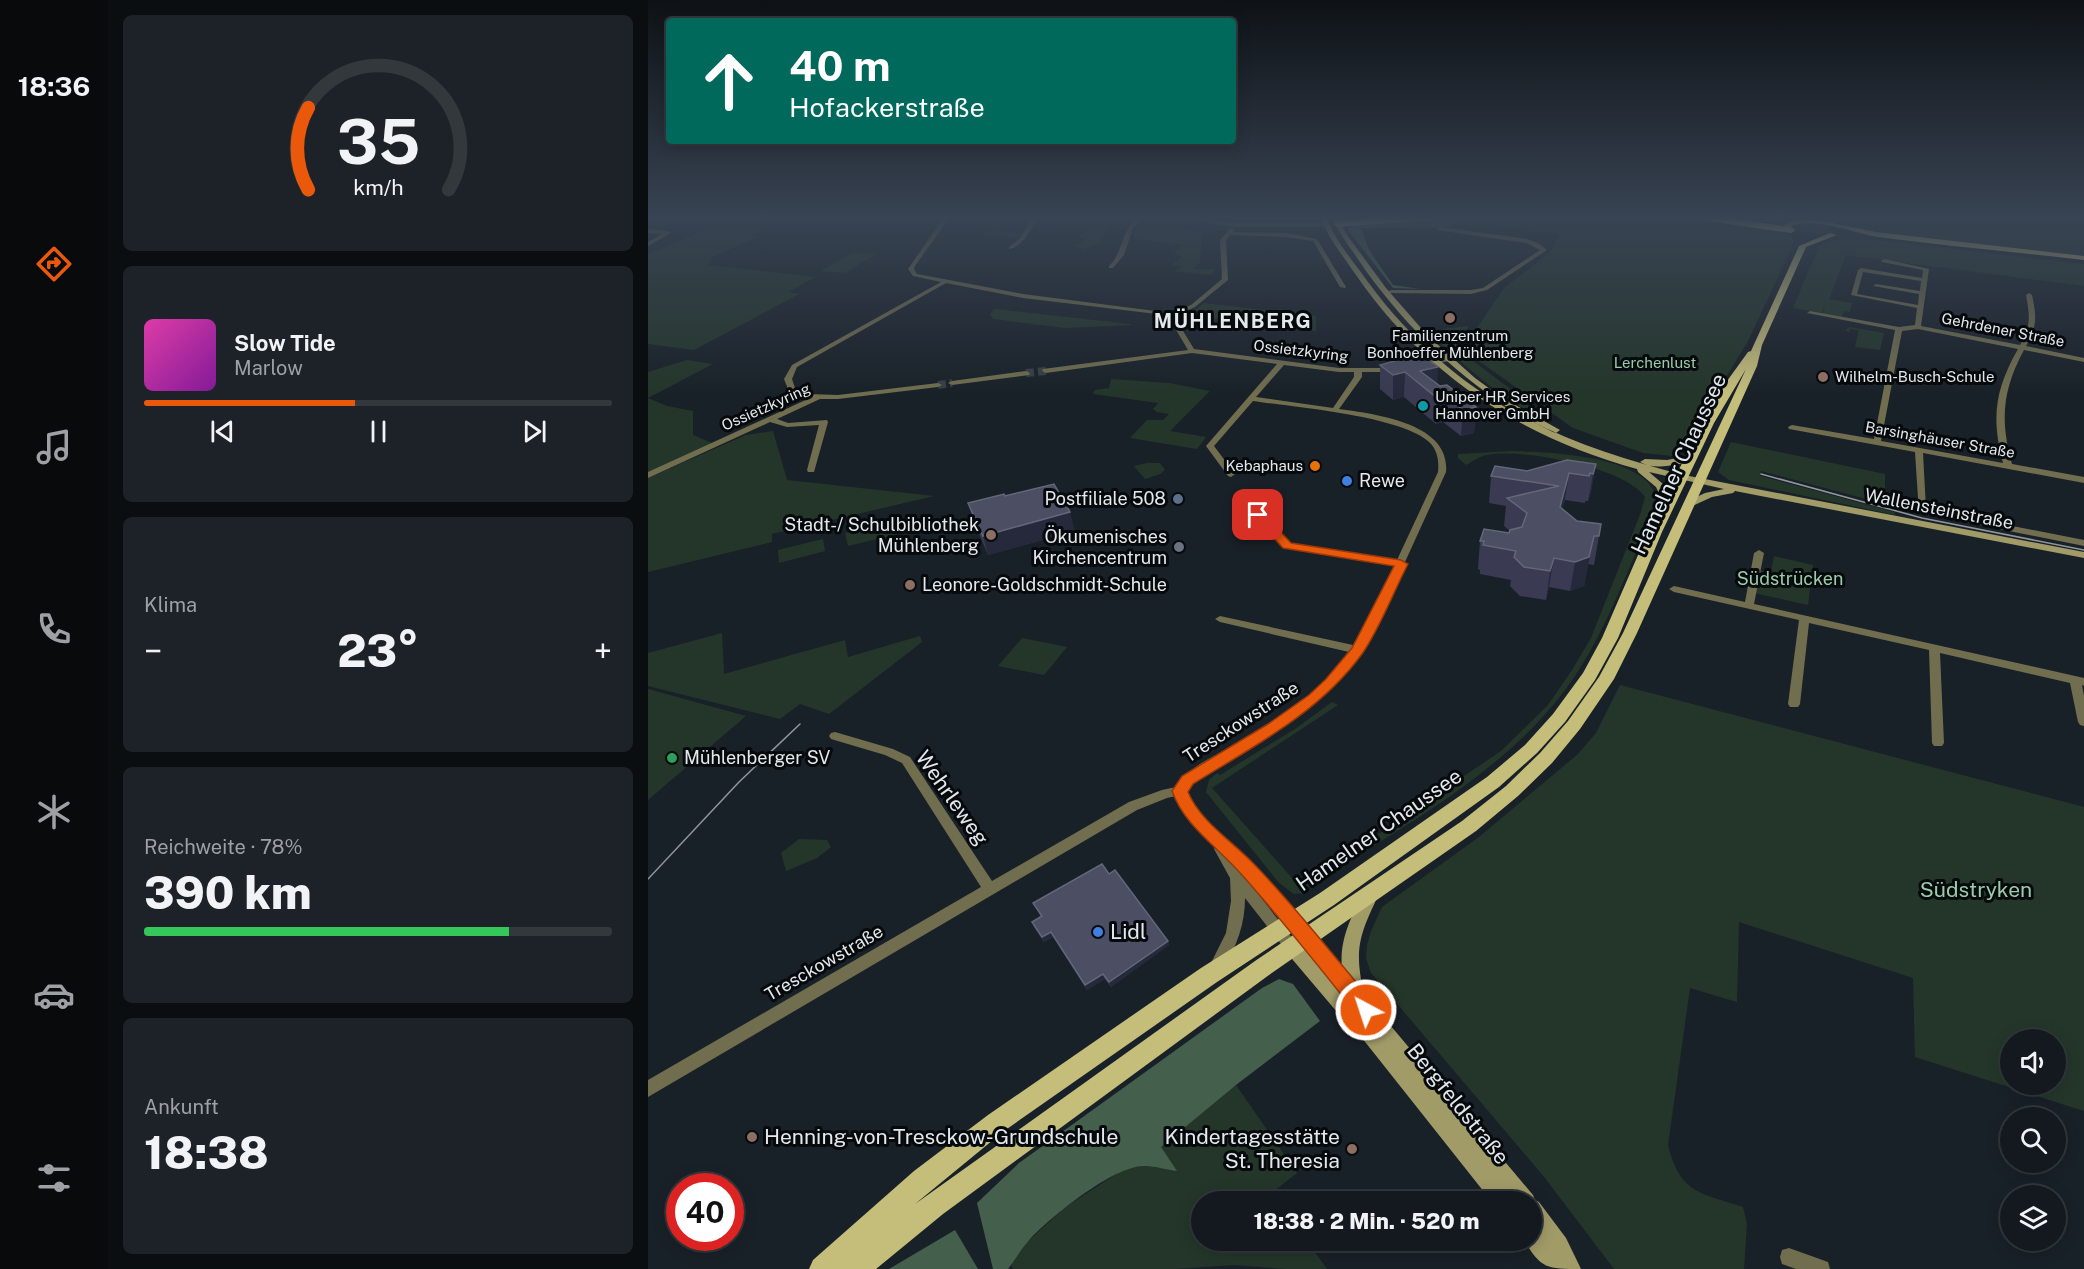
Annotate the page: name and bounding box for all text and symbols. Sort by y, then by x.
text: 40 m [789,41,891,90]
icon: ahead [690,42,768,120]
text: 18:36 [18,70,90,102]
text: Hofackerstraße [789,91,985,123]
text: 35 [336,105,420,178]
text: km/h [353,175,403,200]
icon: directions [33,243,75,285]
district label: MÜHLENBERG [1154,308,1312,333]
street label: Gehrdener Straße [1940,309,2066,350]
marker: Familienzentrum Bonhoeffer Mühlenberg [1443,311,1457,325]
place label: Familienzentrum Bonhoeffer Mühlenberg [1367,327,1533,361]
text: Slow Tide [234,330,336,356]
street label: Ossietzkyring [1253,336,1349,365]
park label: Lerchenlust [1614,354,1697,371]
text: Marlow [234,356,303,380]
place label: Wilhelm-Busch-Schule [1835,368,1994,385]
street label: Hamelner Chaussee [1626,369,1731,558]
marker: Wilhelm-Busch-Schule [1816,370,1830,384]
street label: Ossietzkyring [719,379,813,434]
place label: Uniper HR Services Hannover GmbH [1435,388,1570,422]
marker: Uniper HR Services Hannover GmbH [1416,399,1430,413]
icon: previous [206,415,239,448]
icon: pause [362,415,395,448]
icon: next [518,415,551,448]
street label: Barsinghäuser Straße [1864,418,2016,461]
icon: music [33,426,75,468]
place label: Kebaphaus [1225,457,1303,474]
marker: Kebaphaus [1308,459,1322,473]
place label: Rewe [1359,470,1405,491]
marker: Rewe [1340,474,1354,488]
street label: Wallensteinstraße [1863,484,2015,533]
place label: Postfiliale 508 [1045,488,1166,509]
pin [1232,489,1283,540]
marker: Postfiliale 508 [1171,492,1185,506]
icon: arrive [1241,498,1274,531]
place label: Stadt-/ Schulbibliothek Mühlenberg [784,514,979,556]
place label: Ökumenisches Kirchencentrum [1033,525,1167,568]
marker: Stadt-/ Schulbibliothek Mühlenberg [984,528,998,542]
marker: Ökumenisches Kirchencentrum [1172,540,1186,554]
park label: Südstrücken [1737,568,1843,589]
place label: Leonore-Goldschmidt-Schule [922,574,1167,595]
marker: Leonore-Goldschmidt-Schule [903,578,917,592]
text: Klima [144,593,197,617]
icon: phone [33,608,75,650]
text: 23° [337,624,419,677]
text: − [144,632,162,670]
text: + [594,632,612,670]
street label: Tresckowstraße [1179,677,1302,767]
street label: Wehrleweg [911,746,994,850]
place label: Mühlenberger SV [684,747,830,768]
marker: Mühlenberger SV [665,751,679,765]
street label: Hamelner Chaussee [1291,763,1466,896]
icon: climate [33,791,75,833]
text: Reichweite · 78% [144,835,303,859]
text: 390 km [144,866,312,919]
park label: Südstryken [1920,877,2032,902]
place label: Lidl [1110,919,1146,944]
street label: Tresckowstraße [761,920,887,1005]
marker: Lidl [1091,925,1105,939]
icon: car [33,974,75,1016]
position arrow [1334,978,1398,1042]
map controls [2000,1029,2066,1251]
button: sound [2000,1029,2066,1095]
street label: Bergfeldstraße [1402,1038,1515,1169]
text: Ankunft [144,1095,219,1119]
button: search [2000,1107,2066,1173]
place label: Henning-von-Tresckow-Grundschule [764,1124,1118,1149]
place label: Kindertagesstätte St. Theresia [1164,1124,1340,1173]
text: 18:38 [144,1126,269,1179]
marker: Henning-von-Tresckow-Grundschule [745,1130,759,1144]
marker: Kindertagesstätte St. Theresia [1345,1142,1359,1156]
icon: filters [33,1157,75,1199]
speed limit sign: 40 [666,1173,744,1251]
button: layers [2000,1185,2066,1251]
text: 18:38 · 2 Min. · 520 m [1253,1208,1480,1234]

